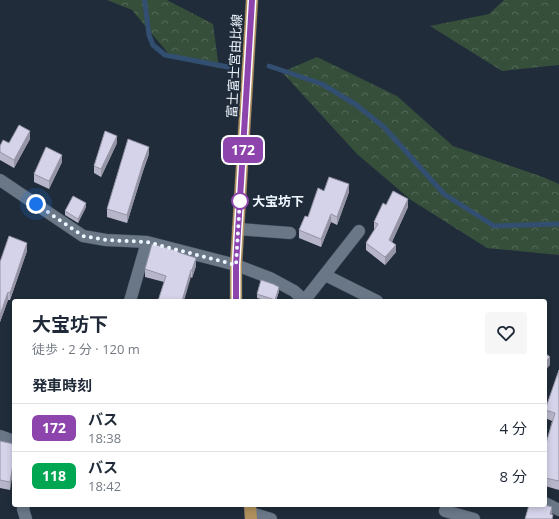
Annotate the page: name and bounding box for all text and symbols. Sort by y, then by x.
street label: 富士富士宮由比線 [222,14,246,118]
line badge: 172 [220,137,266,163]
text: 172 [231,140,255,159]
marker: 大宝坊下 [231,192,249,210]
place label: 大宝坊下 [252,192,304,210]
your location [26,194,46,214]
text: 大宝坊下 [32,311,108,337]
button: heart [485,312,527,354]
text: 徒歩 · 2 分 · 120 m [32,340,140,358]
text: 発車時刻 [32,375,92,395]
text: バス [88,409,118,429]
text: 172 [42,418,66,437]
text: 4 分 [500,418,527,438]
text: 18:38 [88,429,121,447]
text: バス [88,457,118,477]
text: 118 [42,466,66,485]
text: 8 分 [500,466,527,486]
text: 18:42 [88,477,121,495]

